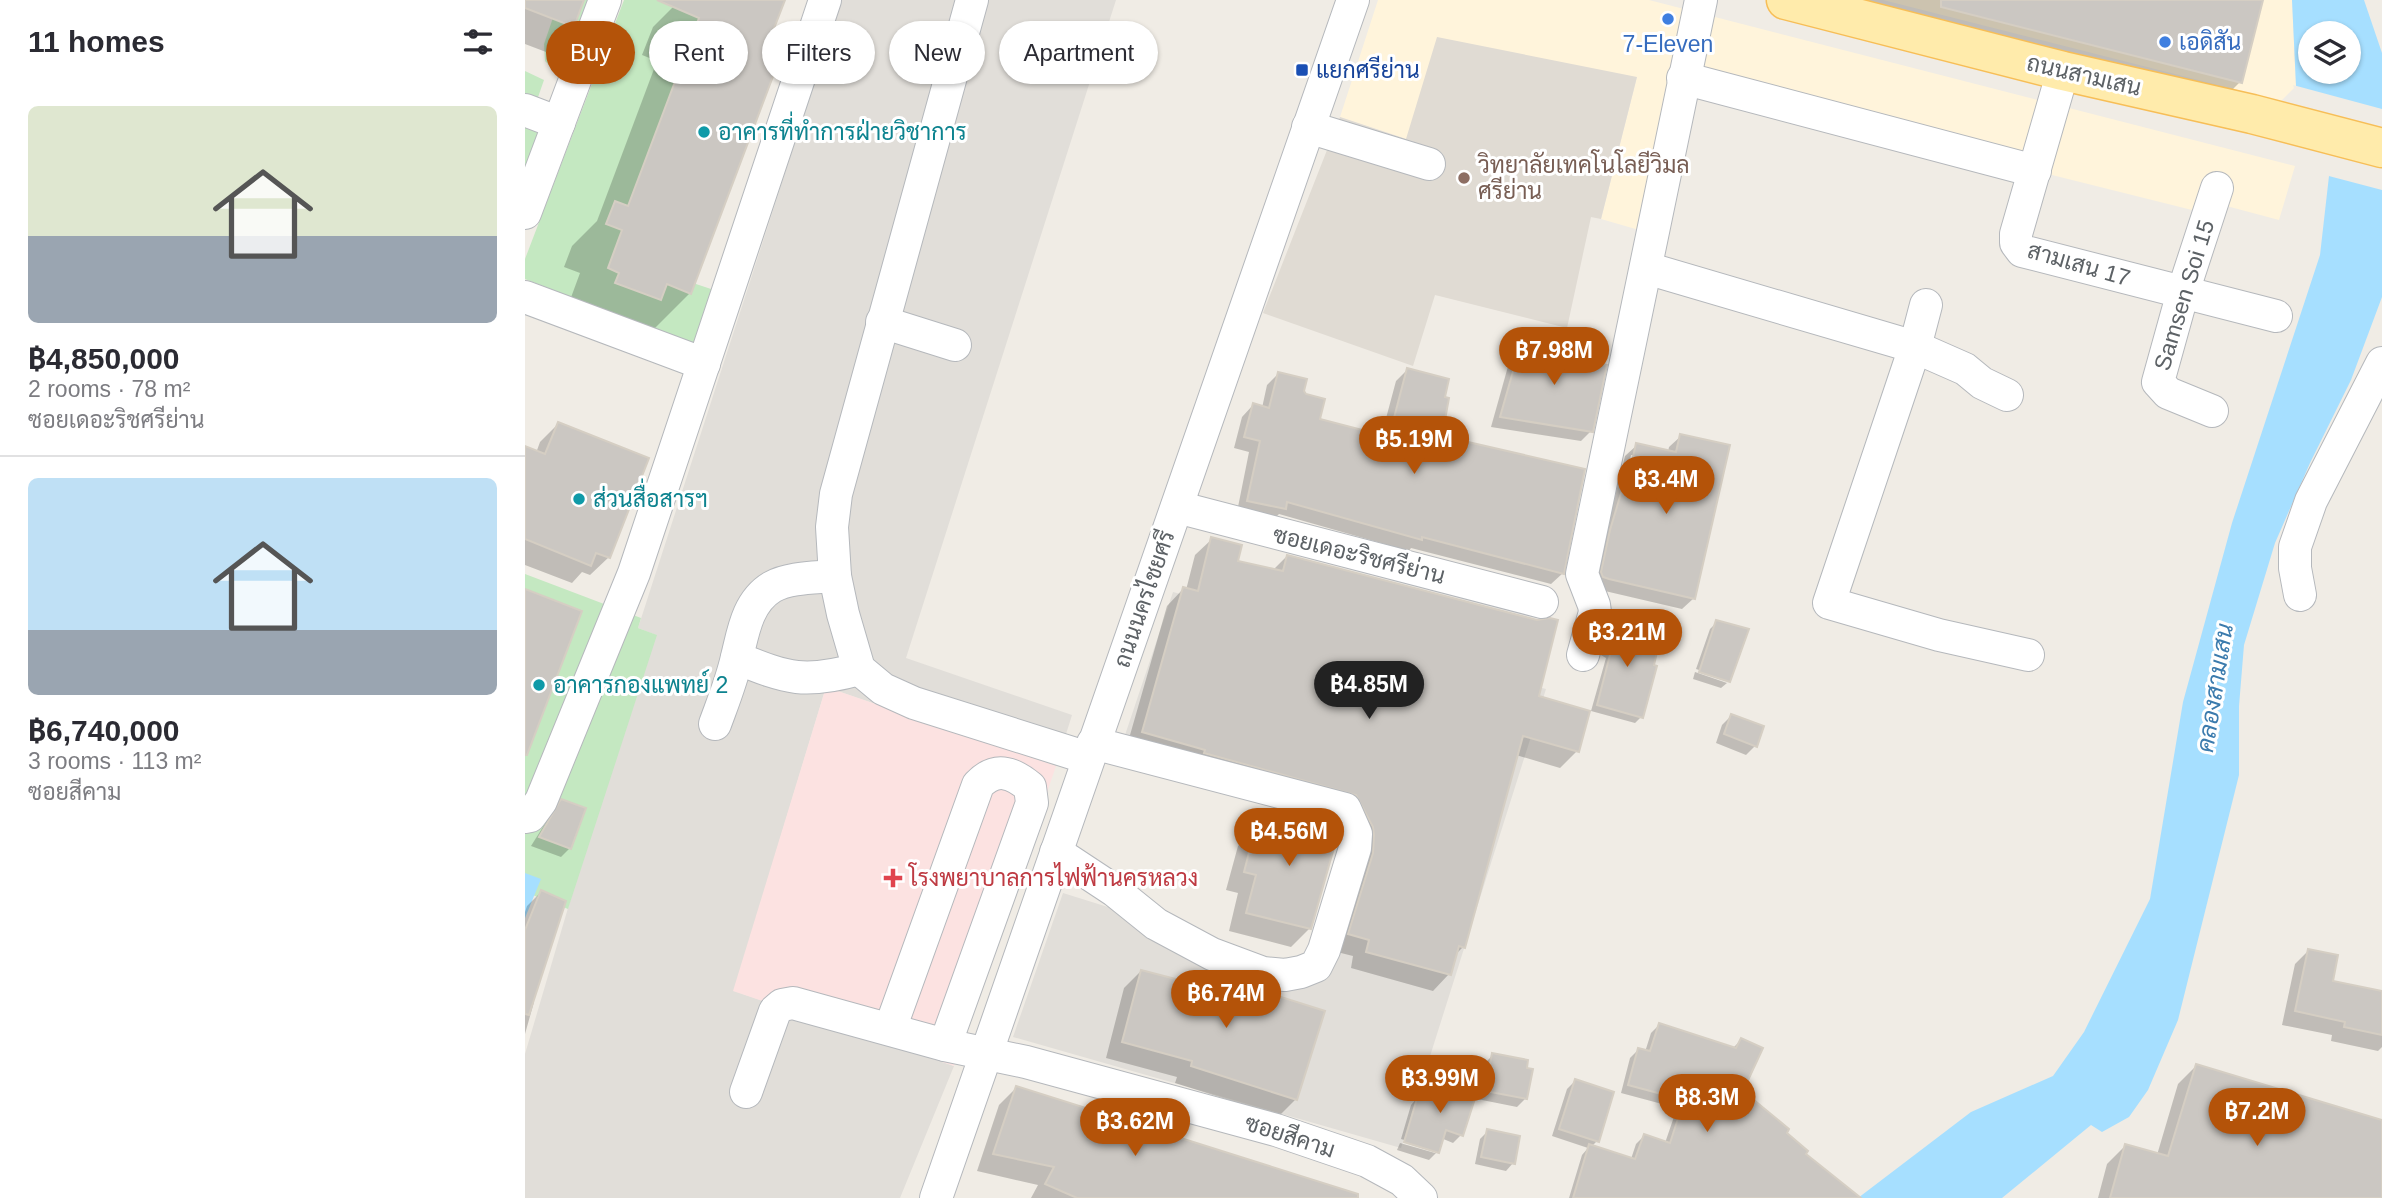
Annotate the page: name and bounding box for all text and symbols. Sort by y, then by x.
marker: 7-Eleven [1660,11,1676,27]
chip: Buy [546,21,635,84]
chip: Rent [649,21,748,84]
chip: Filters [762,21,875,84]
chip: New [889,21,985,84]
chip: Apartment [999,21,1158,84]
map controls [2298,21,2361,84]
button: layers [2298,21,2361,84]
icon: filters [459,23,497,61]
text: 11 homes [28,25,165,58]
place label: เอดิสัน [2179,28,2241,55]
place label: 7-Eleven [1623,31,1713,57]
marker: เอดิสัน [2157,34,2173,50]
street label: ถนนสามเสน [2024,49,2144,101]
place label: แยกศรีย่าน [1316,55,1420,83]
marker: แยกศรีย่าน [1294,62,1310,78]
place label: อาคารที่ทำการฝ่ายวิชาการ [718,111,967,145]
marker: อาคารที่ทำการฝ่ายวิชาการ [696,124,712,140]
place label: วิทยาลัยเทคโนโลยีวิมล ศรีย่าน [1477,149,1690,204]
icon: home [200,151,326,277]
marker: วิทยาลัยเทคโนโลยีวิมล ศรีย่าน [1456,170,1472,186]
street label: Samsen Soi 15 [2149,217,2219,373]
street label: สามเสน 17 [2025,237,2133,291]
pin: ฿7.98M [1497,328,1611,387]
text: ฿7.98M [1515,337,1593,363]
text: ฿4,850,000 [28,342,180,375]
text: 2 rooms · 78 m² [28,376,190,402]
text: ซอยเดอะริชศรีย่าน [28,407,204,433]
pin: ฿5.19M [1357,416,1471,476]
text: ฿5.19M [1375,426,1453,452]
pin: ฿3.4M [1617,456,1715,516]
text: ฿3.4M [1633,466,1699,492]
place label: ส่วนสื่อสารฯ [593,478,708,512]
marker: ส่วนสื่อสารฯ [571,491,587,507]
street label: ซอยเดอะริชศรีย่าน [1270,519,1448,589]
icon: home [200,523,326,649]
street label: ถนนนครไชยศรี [1106,526,1180,671]
pin: ฿3.21M [1570,610,1684,669]
text: ฿3.21M [1588,619,1666,645]
water label: คลองสามเสน [2191,621,2238,754]
pin: ฿4.85M [1312,662,1426,721]
place label: อาคารกองแพทย์ 2 [553,669,728,698]
text: ฿4.85M [1330,671,1408,697]
marker: อาคารกองแพทย์ 2 [531,677,547,693]
text: ฿6,740,000 [28,714,180,747]
text: 3 rooms · 113 m² [28,748,201,774]
text: ซอยสีคาม [28,779,121,805]
pin: ฿4.56M [1232,808,1346,868]
text: ฿4.56M [1250,818,1328,844]
place label: โรงพยาบาลการไฟฟ้านครหลวง [907,862,1198,891]
marker: โรงพยาบาลการไฟฟ้านครหลวง [883,868,903,888]
pin: ฿6.74M [1169,970,1283,1030]
text: ฿6.74M [1187,980,1265,1006]
pin: ฿3.99M [1383,1056,1497,1115]
text: ฿3.99M [1401,1065,1479,1091]
pin: ฿8.3M [1658,1074,1756,1134]
text: ฿8.3M [1674,1084,1740,1110]
pin: ฿7.2M [2208,1088,2306,1148]
pin: ฿3.62M [1078,1098,1192,1158]
text: ฿7.2M [2224,1098,2290,1124]
street label: ซอยสีคาม [1242,1107,1339,1163]
text: ฿3.62M [1096,1108,1174,1134]

